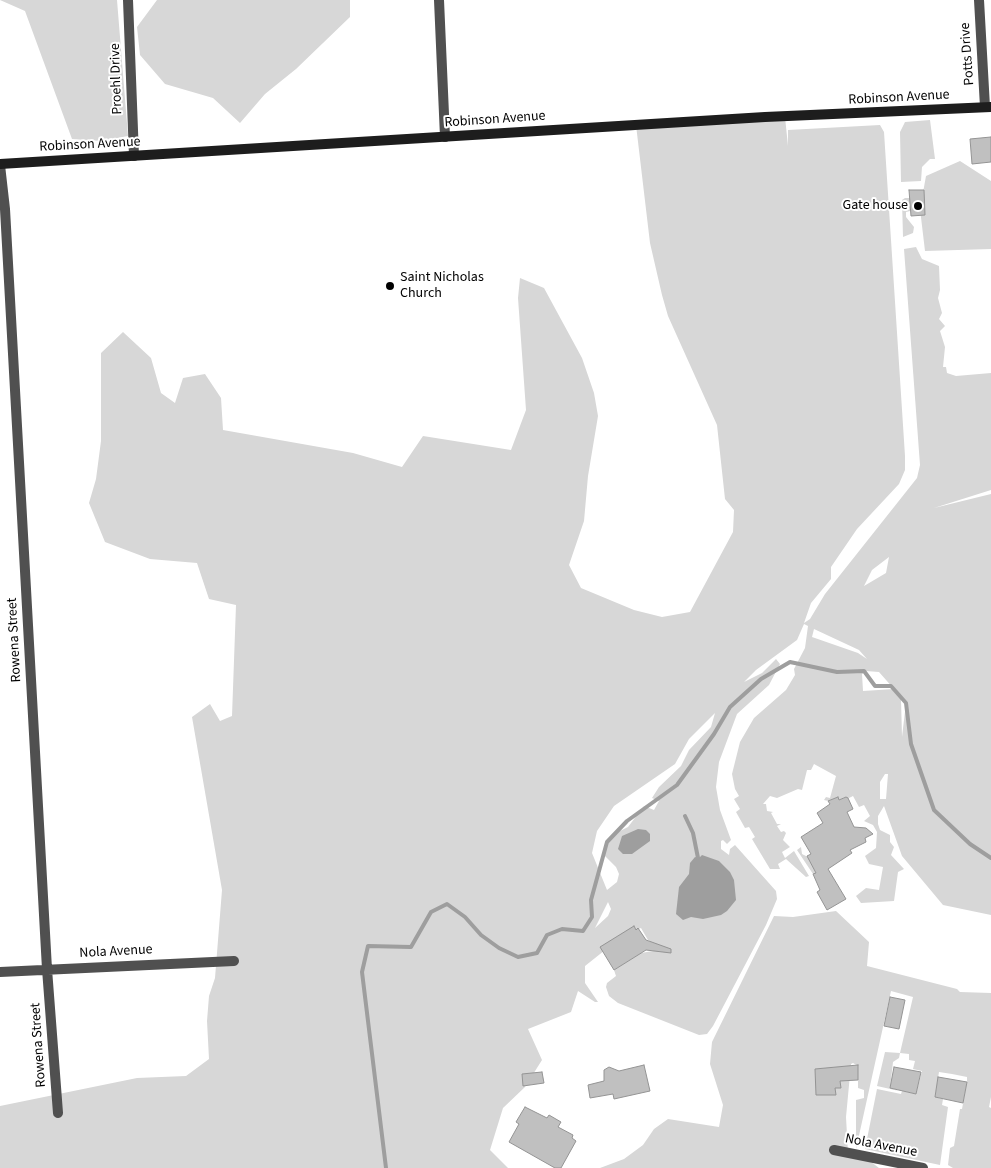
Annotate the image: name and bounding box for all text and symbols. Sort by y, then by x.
street label: Potts Drive [957,22,979,86]
street label: Proehl Drive [107,43,127,115]
street label: Robinson Avenue [848,87,950,109]
street label: Robinson Avenue [444,108,546,132]
street label: Robinson Avenue [39,134,141,156]
place label: Gate house [843,198,908,214]
marker: Gate house [912,200,924,212]
place label: Saint Nicholas Church [400,270,484,302]
marker: Saint Nicholas Church [384,280,396,292]
street label: Rowena Street [4,597,26,683]
street label: Nola Avenue [79,942,153,962]
street label: Rowena Street [28,1002,50,1088]
street label: Nola Avenue [843,1131,919,1161]

